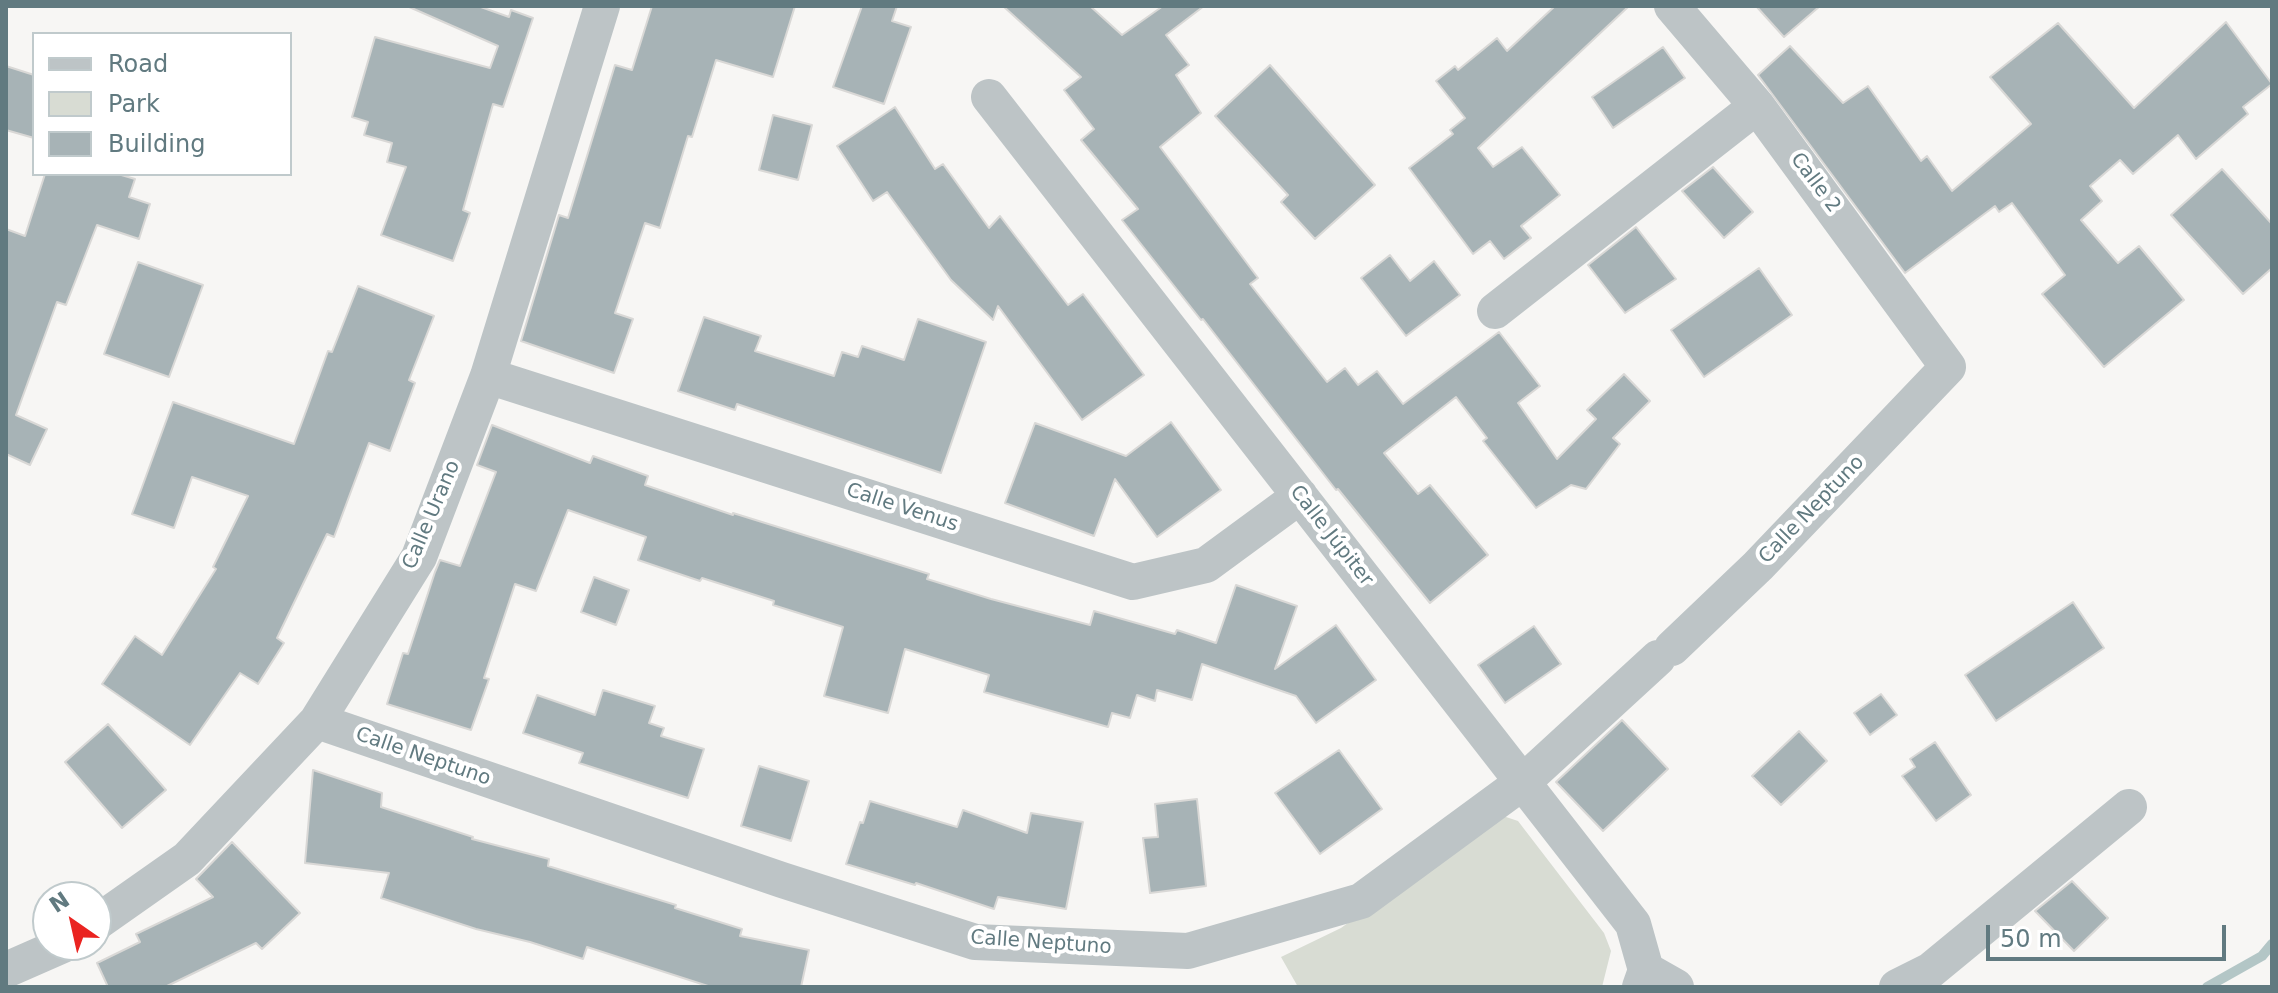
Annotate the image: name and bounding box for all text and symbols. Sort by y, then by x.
legend [32,32,292,176]
text: Road [108,50,168,78]
text: Park [108,90,160,118]
text: Building [108,130,205,158]
street label: Calle 2 [1785,148,1845,218]
street label: Calle Neptuno [1754,451,1870,569]
street label: Calle Urano [398,457,466,573]
street label: Calle Venus [843,479,961,537]
street label: Calle Júpiter [1284,481,1378,591]
street label: Calle Neptuno [352,723,494,791]
north arrow [32,881,112,961]
text: N [45,887,74,918]
scale bar [1990,909,2230,959]
text: 50 m [2000,925,2062,953]
street label: Calle Neptuno [970,926,1112,960]

